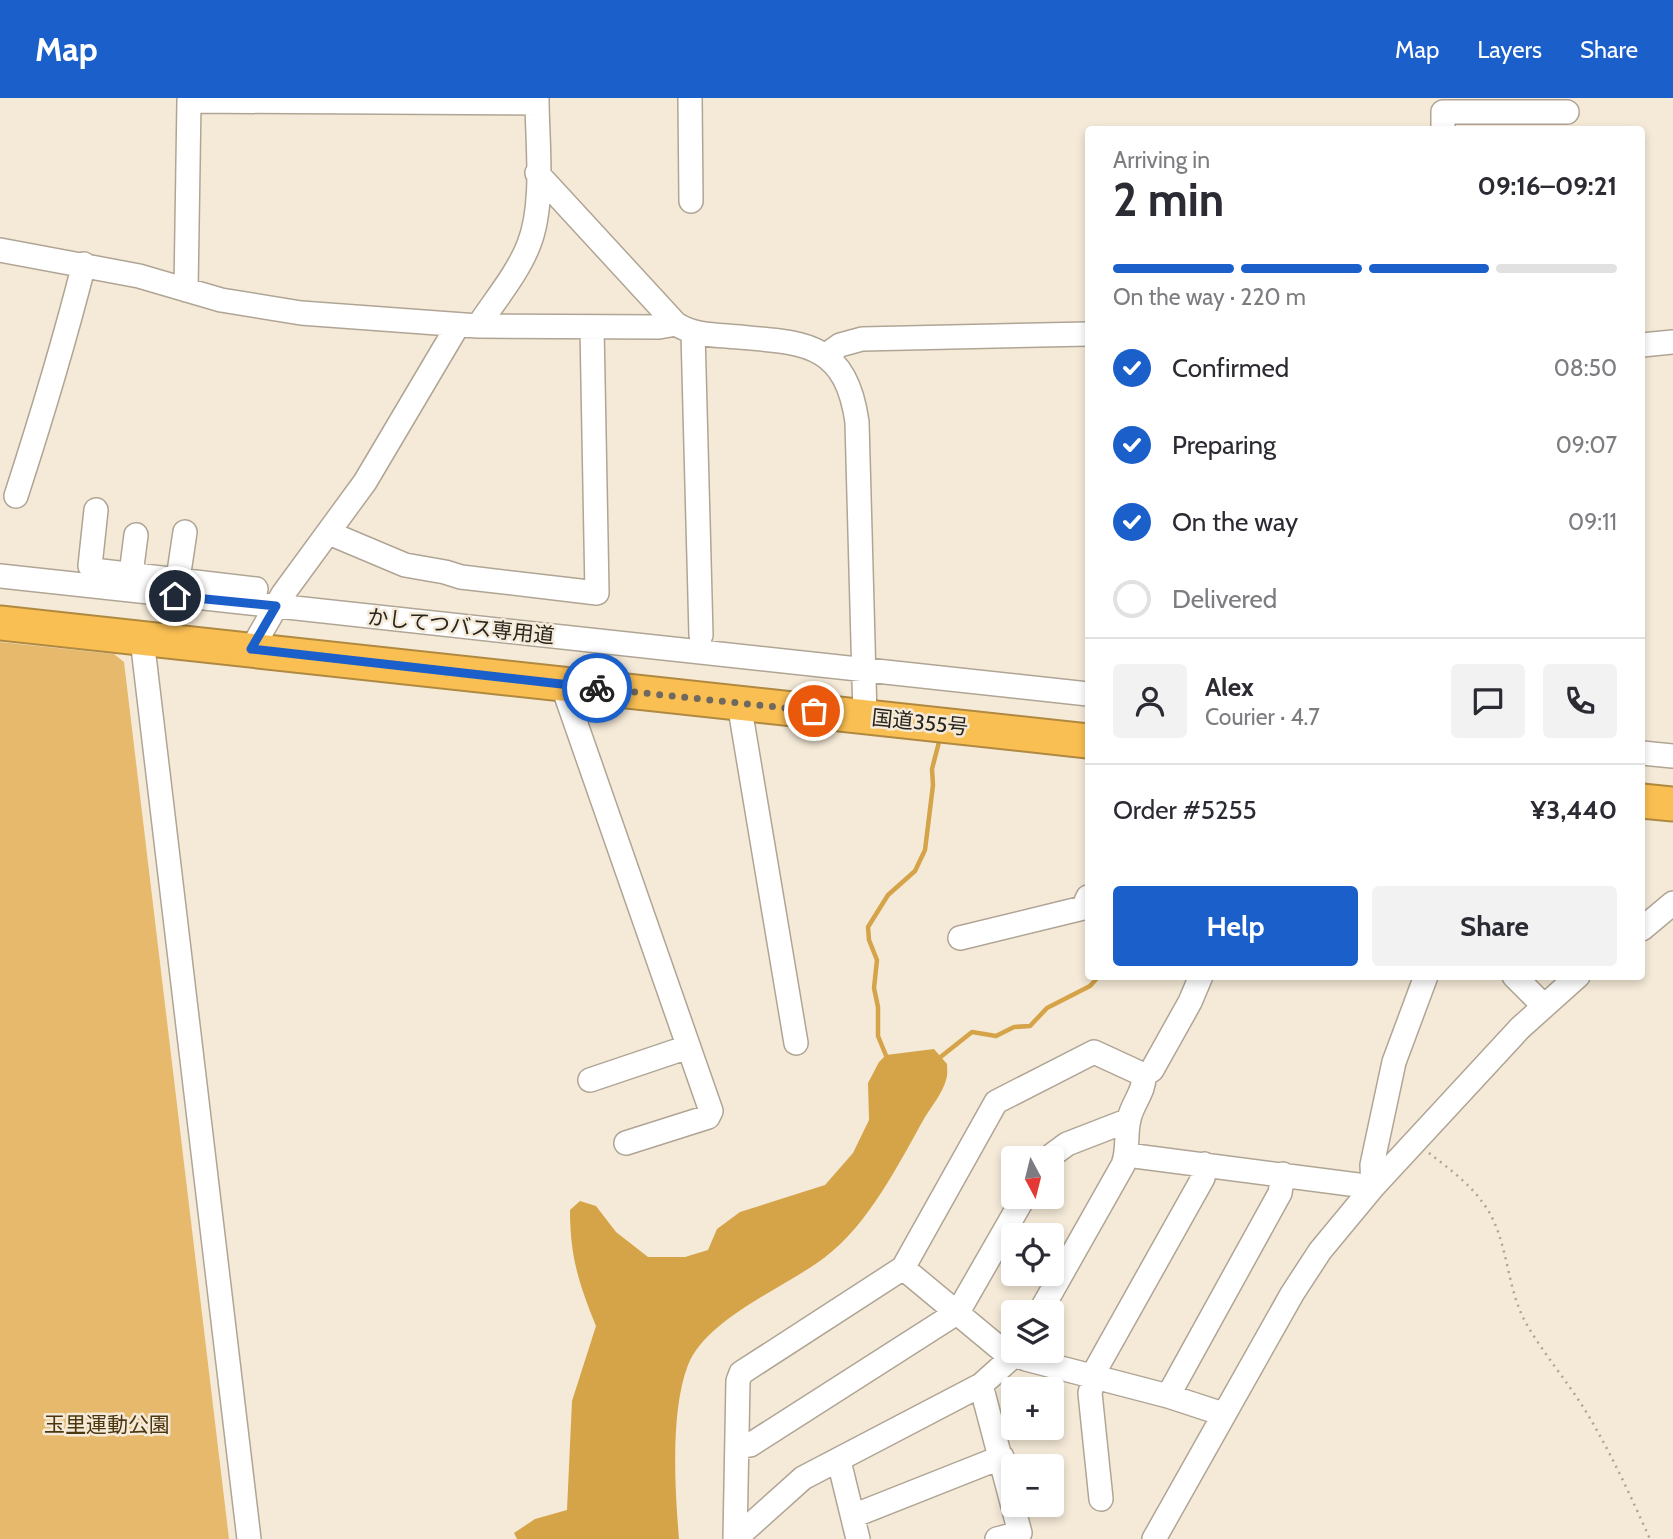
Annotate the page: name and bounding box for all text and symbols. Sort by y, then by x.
text: Map [35,29,98,69]
text: Map [1395,35,1439,64]
text: Layers [1477,35,1542,64]
text: Share [1580,35,1638,64]
text: Arriving in [1113,146,1210,174]
text: 09:16–09:21 [1478,170,1617,202]
text: 2 min [1113,172,1224,228]
text: On the way · 220 m [1113,283,1306,311]
icon: check [1113,349,1151,387]
text: Confirmed [1172,352,1289,384]
text: 08:50 [1554,354,1617,382]
icon: check [1113,426,1151,464]
text: Preparing [1172,429,1276,461]
text: 09:07 [1556,431,1617,459]
icon: check [1113,503,1151,541]
text: On the way [1172,506,1298,538]
text: 09:11 [1568,508,1617,536]
pin [145,566,205,626]
icon: home [156,577,194,615]
text: Delivered [1172,583,1277,615]
street label: かしてつバス専用道 [366,604,556,648]
courier [562,653,632,723]
button: person [1113,664,1187,738]
button: chat [1451,664,1525,738]
button: phone [1543,664,1617,738]
icon: bike [578,669,616,707]
text: Alex [1205,671,1254,703]
pin [784,681,844,741]
icon: bag [795,692,833,730]
text: Courier · 4.7 [1205,703,1320,731]
street label: 国道355号 [870,704,970,740]
text: Order #5255 [1113,794,1257,826]
text: ¥3,440 [1531,794,1617,826]
button: Help [1113,886,1358,966]
button: Share [1372,886,1617,966]
north arrow [1001,1146,1064,1209]
map controls [1001,1146,1064,1517]
button: locate [1001,1223,1064,1286]
button: layers [1001,1300,1064,1363]
button: + [1001,1377,1064,1440]
park label: 玉里運動公園 [44,1412,170,1437]
button: − [1001,1454,1064,1517]

